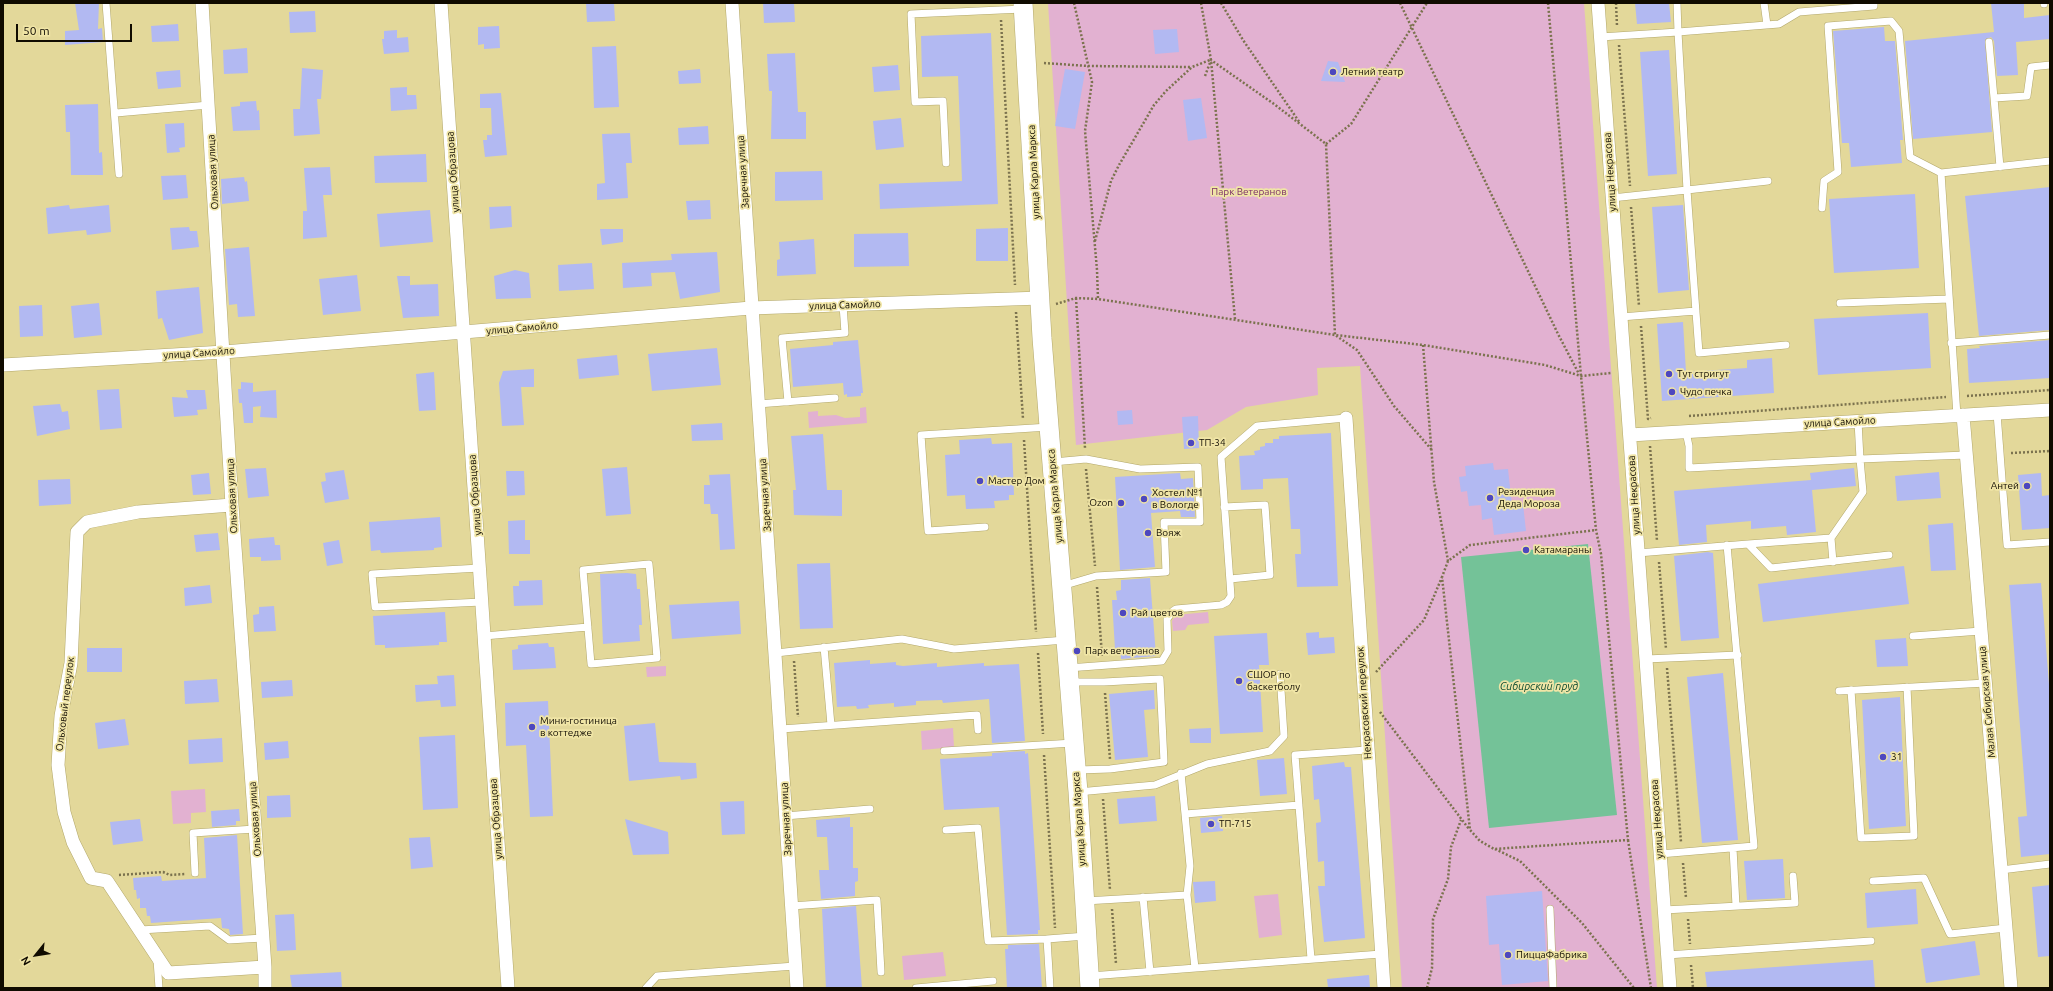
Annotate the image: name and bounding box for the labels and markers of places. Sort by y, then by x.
place label: Летний театр [1341,66,1403,78]
marker: Летний театр [1328,67,1338,77]
place label: Тут стригут [1677,368,1729,380]
marker: Тут стригут [1664,369,1674,379]
place label: Чудо печка [1680,386,1732,398]
marker: Чудо печка [1667,387,1677,397]
place label: ТП-34 [1199,437,1226,449]
marker: ТП-34 [1186,438,1196,448]
place label: Мастер Дом [988,475,1045,487]
marker: Мастер Дом [975,476,985,486]
place label: Антей [1991,480,2019,492]
marker: Антей [2022,481,2032,491]
place label: Резиденция Деда Мороза [1498,486,1560,510]
place label: Хостел №1 в Вологде [1152,487,1203,510]
marker: Резиденция Деда Мороза [1485,493,1495,503]
marker: Хостел №1 в Вологде [1139,494,1149,504]
place label: Ozon [1089,497,1113,509]
marker: Ozon [1116,498,1126,508]
place label: Вояж [1156,527,1181,539]
marker: Вояж [1143,528,1153,538]
place label: Катамараны [1534,544,1591,556]
marker: Катамараны [1521,545,1531,555]
place label: Рай цветов [1131,607,1183,619]
marker: Рай цветов [1118,608,1128,618]
place label: Парк ветеранов [1085,645,1160,657]
marker: Парк ветеранов [1072,646,1082,656]
place label: СШОР по баскетболу [1247,669,1300,692]
marker: СШОР по баскетболу [1234,676,1244,686]
place label: Мини-гостиница в коттедже [540,715,617,738]
marker: Мини-гостиница в коттедже [527,722,537,732]
place label: 31 [1891,751,1902,763]
marker: 31 [1878,752,1888,762]
place label: ТП-715 [1219,818,1251,830]
marker: ТП-715 [1206,819,1216,829]
place label: ПиццаФабрика [1516,949,1587,961]
marker: ПиццаФабрика [1503,950,1513,960]

